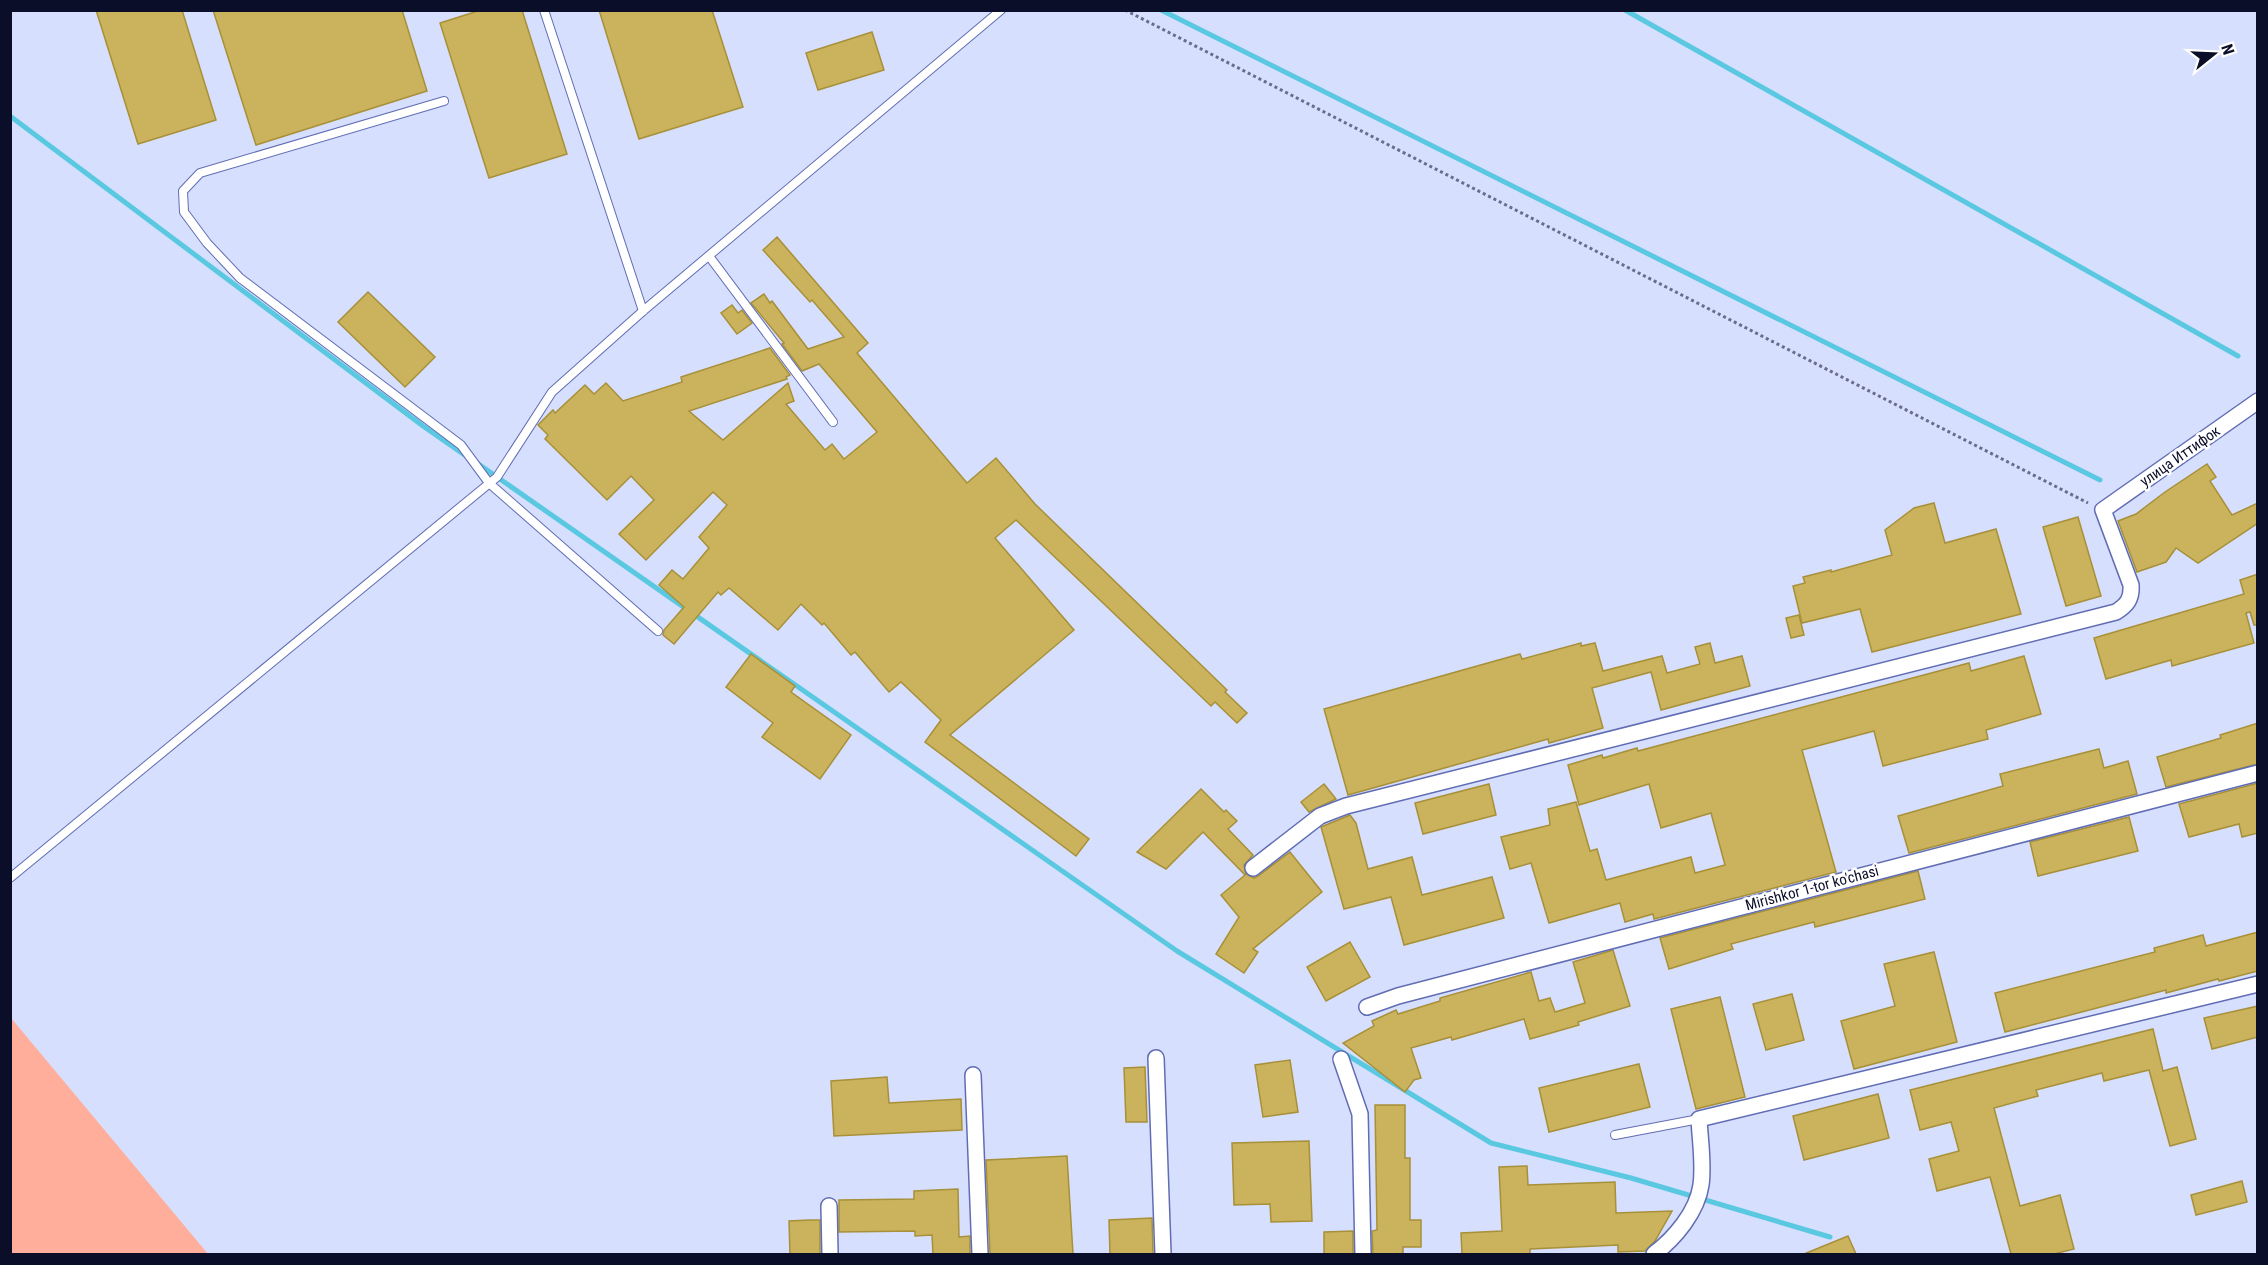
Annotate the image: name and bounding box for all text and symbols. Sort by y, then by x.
north arrow [2184,24,2244,84]
text: N [2217,42,2238,57]
street label: улица Иттифок [2136,422,2224,490]
street label: Mirishkor 1-tor ko'chasi [1743,862,1881,914]

